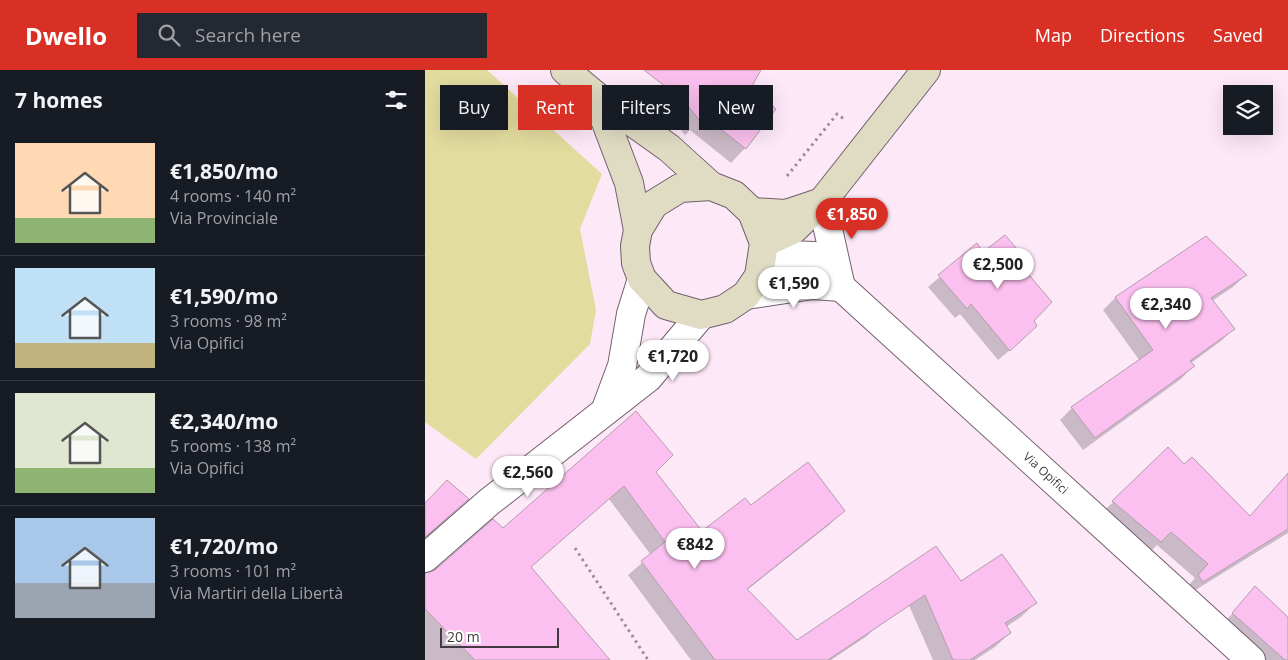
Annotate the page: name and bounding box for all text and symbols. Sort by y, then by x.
search box [137,13,487,58]
text: Dwello [25,19,107,52]
icon: search [155,21,183,49]
text: Search here [195,22,301,48]
text: Map [1035,23,1072,47]
text: Directions [1100,23,1185,47]
text: Saved [1213,23,1263,47]
chip: Buy [440,85,508,130]
chip: Rent [518,85,592,130]
chip: Filters [602,85,689,130]
chip: New [699,85,773,130]
map controls [1223,85,1273,135]
button: layers [1223,85,1273,135]
text: 7 homes [15,86,103,114]
icon: filters [382,86,410,114]
text: €1,850/mo [170,157,278,185]
icon: home [55,163,115,223]
text: 4 rooms · 140 m² [170,185,296,207]
pin: €1,850 [811,198,893,240]
text: €1,850 [827,203,877,225]
text: Via Provinciale [170,207,278,229]
pin: €2,500 [957,248,1039,290]
text: €2,500 [973,253,1023,275]
pin: €1,590 [753,266,835,309]
text: €1,590 [769,272,819,294]
text: €1,590/mo [170,282,278,310]
icon: home [55,288,115,348]
pin: €2,340 [1125,288,1207,330]
text: €2,340 [1141,293,1191,315]
text: 3 rooms · 98 m² [170,310,287,332]
text: Via Opifici [170,332,244,354]
pin: €1,720 [632,340,714,382]
text: €1,720 [648,345,698,367]
text: €2,340/mo [170,407,278,435]
icon: home [55,413,115,473]
text: 5 rooms · 138 m² [170,435,296,457]
street label: Via Opifici [1020,448,1072,498]
pin: €2,560 [487,456,569,498]
text: Via Opifici [170,457,244,479]
text: €2,560 [503,461,553,483]
pin: €842 [665,528,725,570]
text: €1,720/mo [170,532,278,560]
text: €842 [677,533,713,555]
icon: home [55,538,115,598]
text: 3 rooms · 101 m² [170,560,296,582]
text: Via Martiri della Libertà [170,582,343,604]
scale bar [440,625,559,648]
text: 20 m [447,627,480,646]

